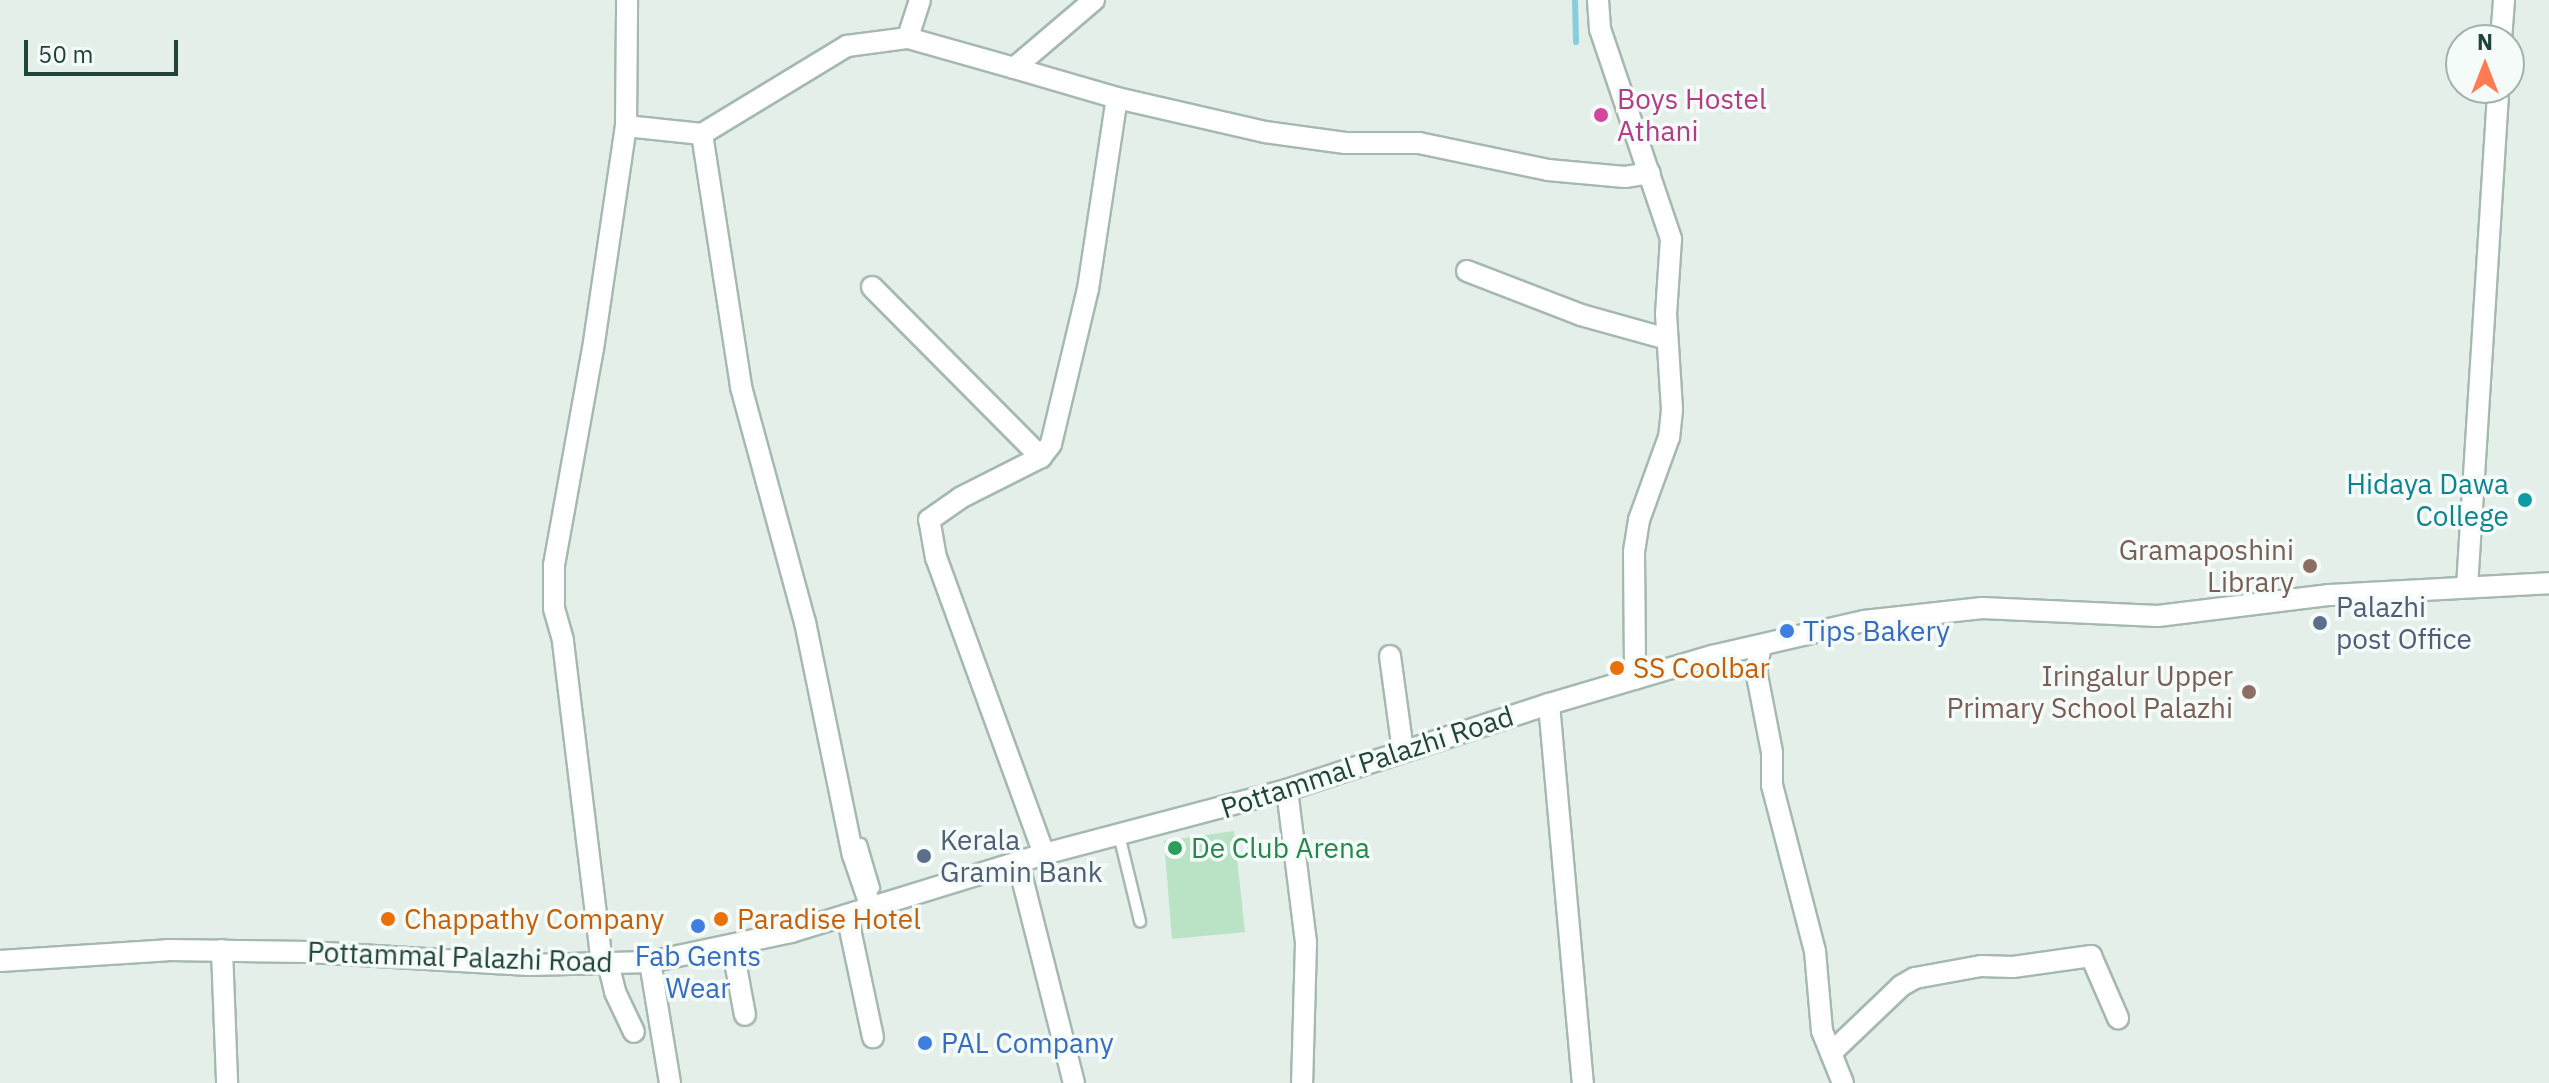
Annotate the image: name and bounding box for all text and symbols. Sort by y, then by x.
scale bar [28,24,182,74]
north arrow [2445,24,2525,104]
text: N [2477,27,2493,56]
text: 50 m [38,38,93,70]
place label: Boys Hostel Athani [1617,82,1767,148]
marker: Boys Hostel Athani [1592,106,1610,124]
place label: Hidaya Dawa College [2346,467,2509,533]
marker: Hidaya Dawa College [2516,491,2534,509]
place label: Gramaposhini Library [2119,533,2294,599]
marker: Gramaposhini Library [2301,557,2319,575]
place label: Palazhi post Office [2336,590,2472,656]
place label: Tips Bakery [1803,614,1950,648]
marker: Palazhi post Office [2311,614,2329,632]
marker: Tips Bakery [1778,622,1796,640]
place label: SS Coolbar [1633,651,1770,685]
marker: SS Coolbar [1608,659,1626,677]
place label: Iringalur Upper Primary School Palazhi [1947,659,2233,725]
marker: Iringalur Upper Primary School Palazhi [2240,683,2258,701]
street label: Pottammal Palazhi Road [1216,699,1518,825]
place label: Kerala Gramin Bank [940,823,1102,889]
place label: De Club Arena [1191,831,1370,865]
marker: De Club Arena [1166,839,1184,857]
marker: Kerala Gramin Bank [915,847,933,865]
place label: Chappathy Company [404,902,664,936]
place label: Paradise Hotel [737,902,921,936]
marker: Chappathy Company [379,910,397,928]
marker: Paradise Hotel [712,910,730,928]
marker: Fab Gents Wear [689,917,707,935]
street label: Pottammal Palazhi Road [307,935,613,979]
place label: Fab Gents Wear [635,939,761,1005]
place label: PAL Company [941,1026,1114,1060]
marker: PAL Company [916,1034,934,1052]

